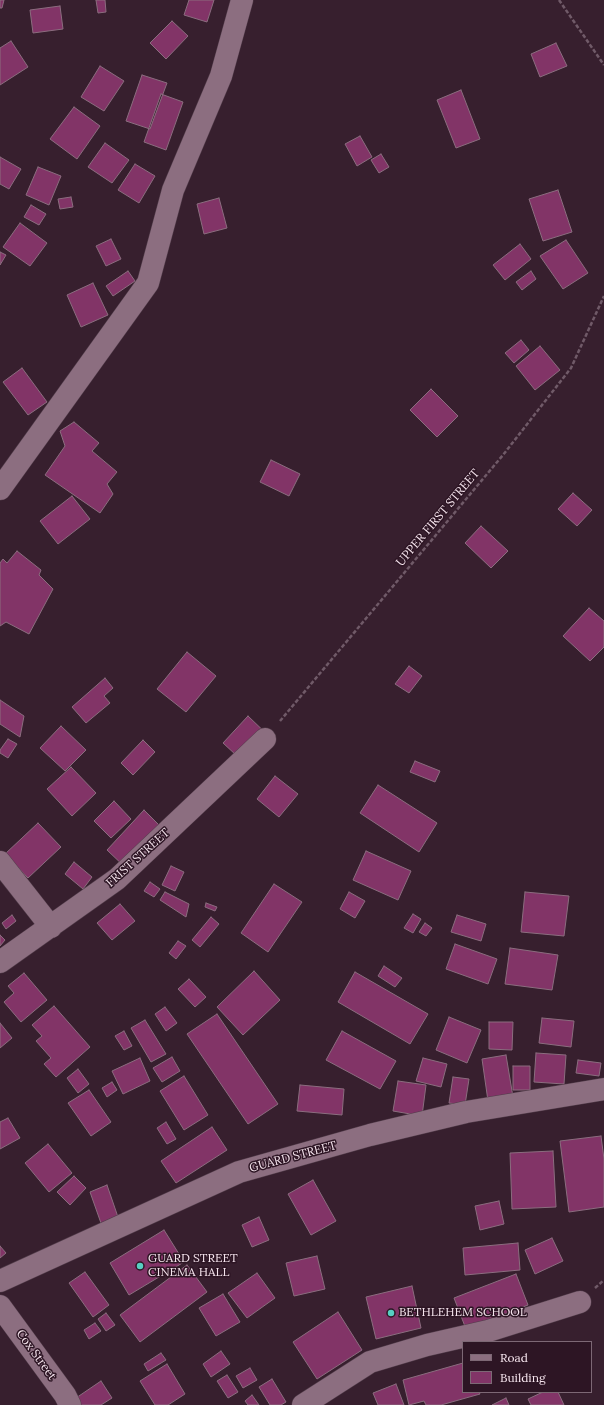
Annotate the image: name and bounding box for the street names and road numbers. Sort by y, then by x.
street label: UPPER FIRST STREET [393,467,483,569]
street label: FRIST STREET [103,826,173,890]
street label: GUARD STREET [248,1138,338,1176]
street label: Cox Street [13,1327,59,1383]

